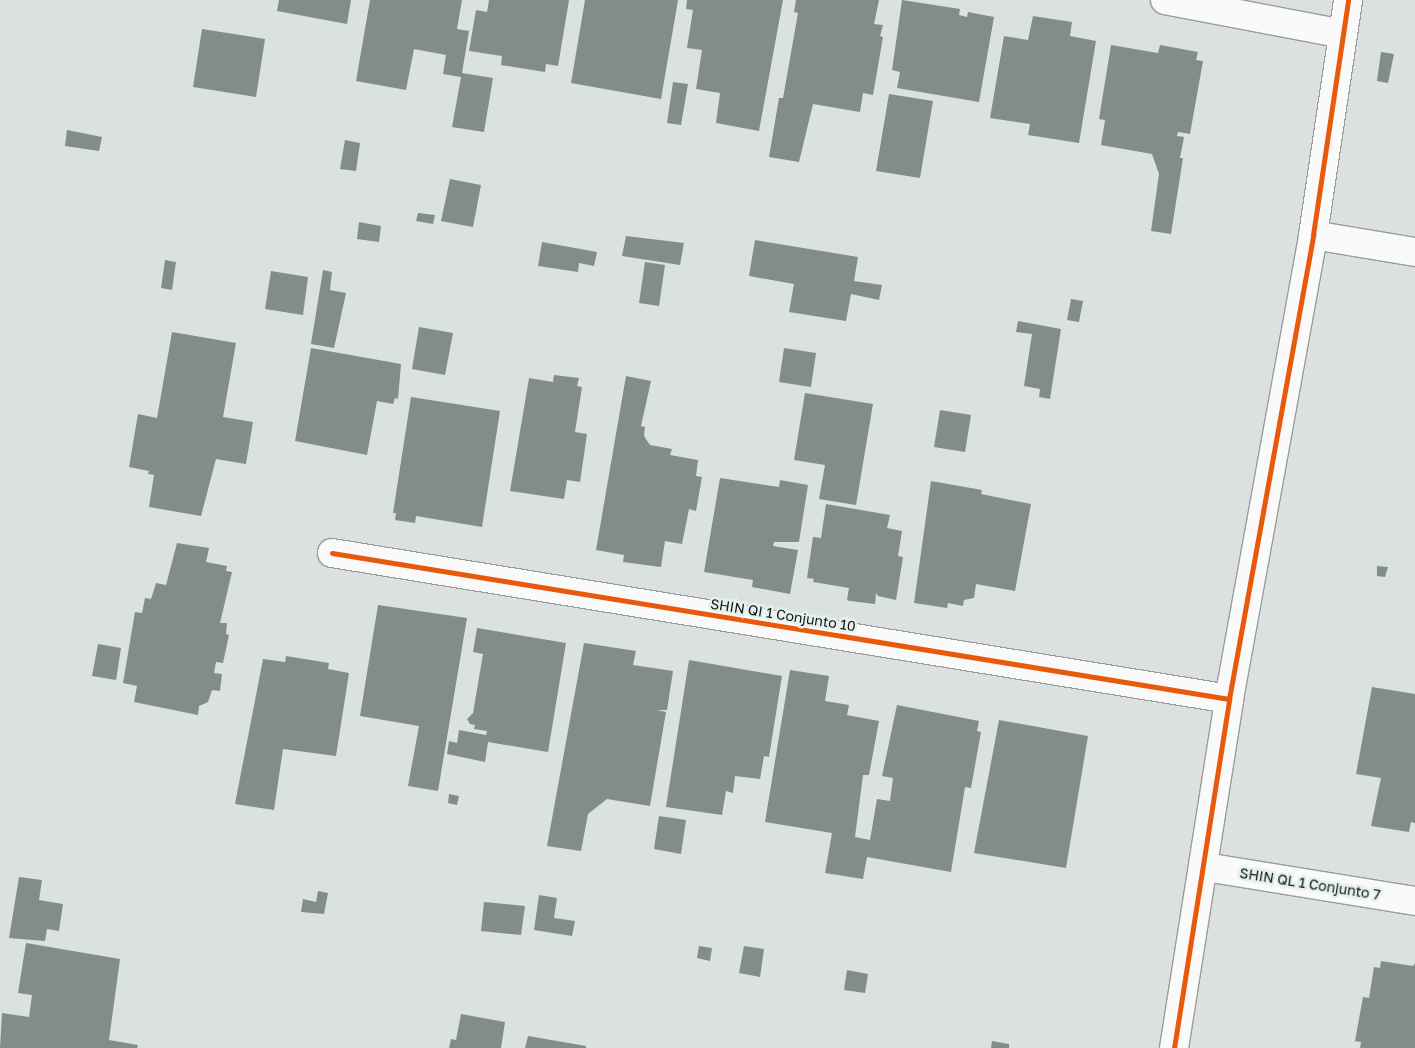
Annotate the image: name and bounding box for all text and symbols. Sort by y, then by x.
street label: SHIN QI 1 Conjunto 10 [709,595,857,635]
street label: SHIN QL 1 Conjunto 7 [1238,865,1382,903]

